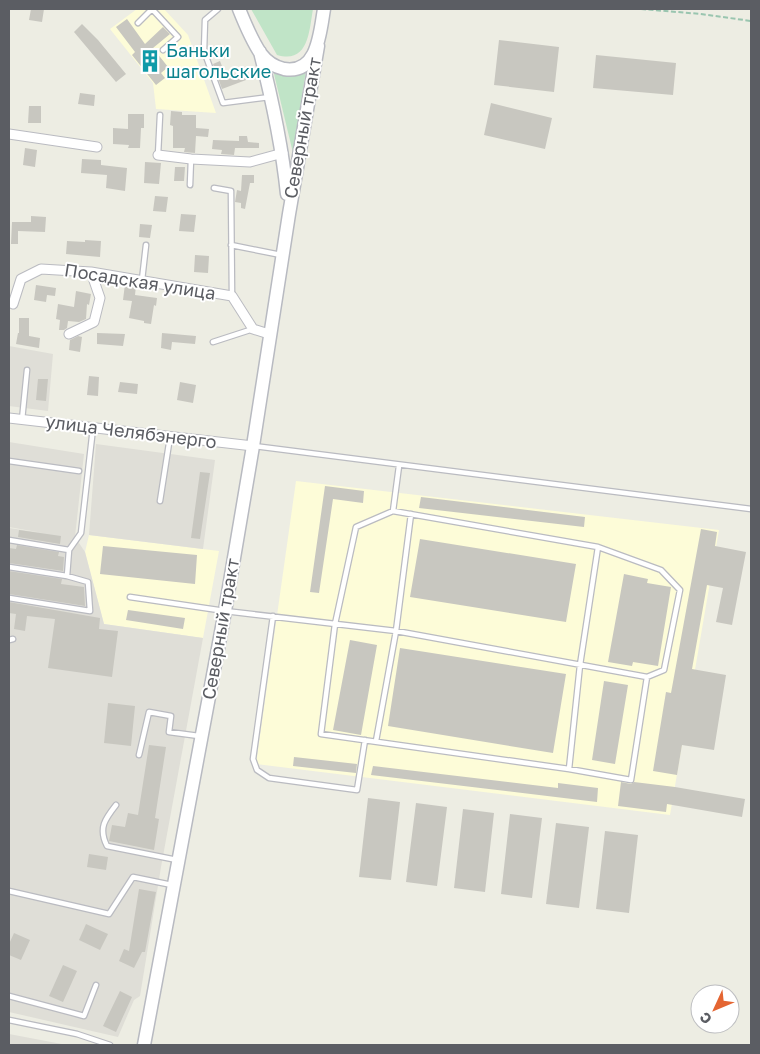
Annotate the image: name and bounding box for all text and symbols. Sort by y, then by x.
place label: Баньки шагольские [166,39,271,82]
building icon: Баньки шагольские [137,48,163,74]
street label: Северный тракт [279,55,325,200]
street label: Посадская улица [63,258,217,304]
street label: улица Челябэнерго [44,410,218,452]
street label: Северный тракт [197,556,243,701]
north arrow [690,984,740,1034]
text: С [696,1009,715,1028]

